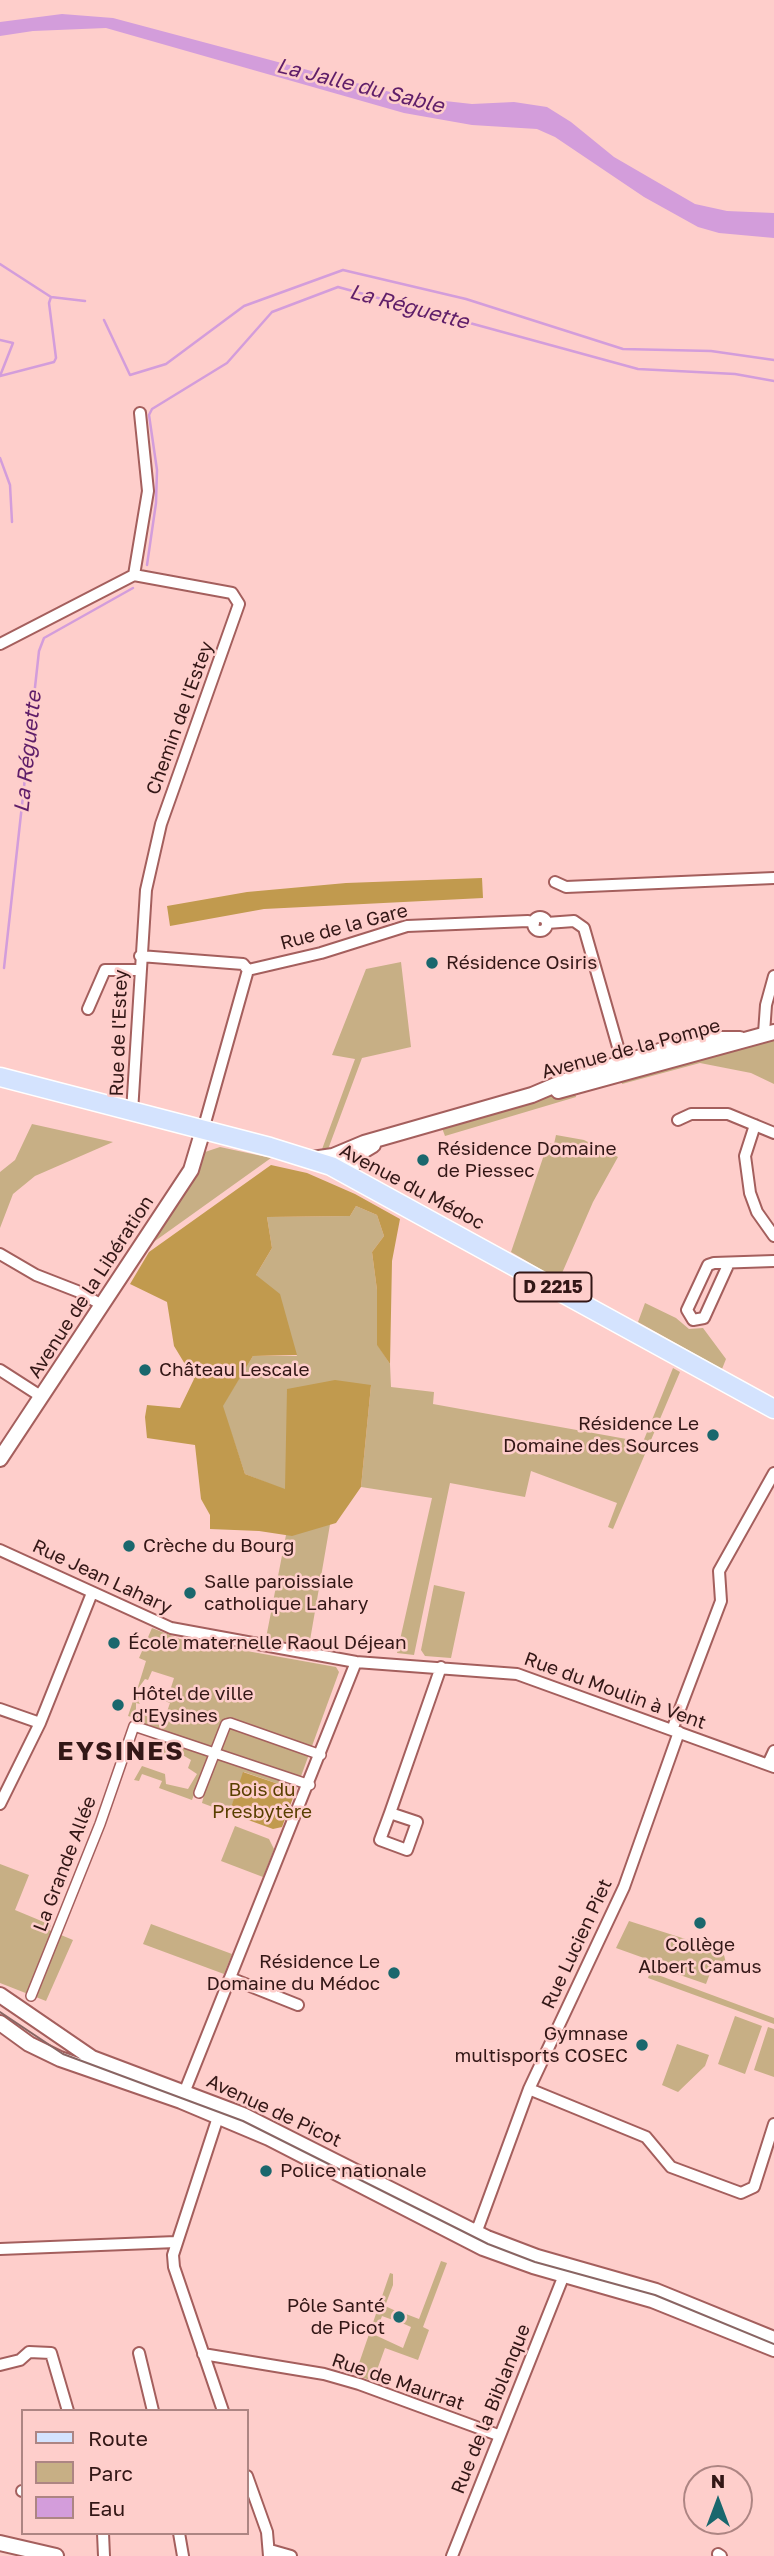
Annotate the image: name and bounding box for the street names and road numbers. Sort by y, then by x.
street label: Chemin de l'Estey [142,638,218,798]
street label: Rue de la Gare [278,899,410,955]
street label: Rue de l'Estey [105,969,133,1097]
street label: Avenue de la Pompe [539,1014,723,1084]
street label: Avenue du Médoc [336,1139,488,1235]
street label: Avenue de la Libération [23,1191,159,1383]
road number: D 2215 [514,1272,592,1302]
street label: Rue Jean Lahary [29,1535,175,1619]
street label: Rue du Moulin à Vent [521,1647,709,1735]
street label: La Grande Allée [29,1793,101,1935]
street label: Rue Lucien Piet [537,1875,617,2013]
street label: Avenue de Picot [203,2070,345,2152]
street label: Rue de la Biblanque [447,2321,535,2497]
street label: Rue de Maurrat [329,2349,467,2415]

